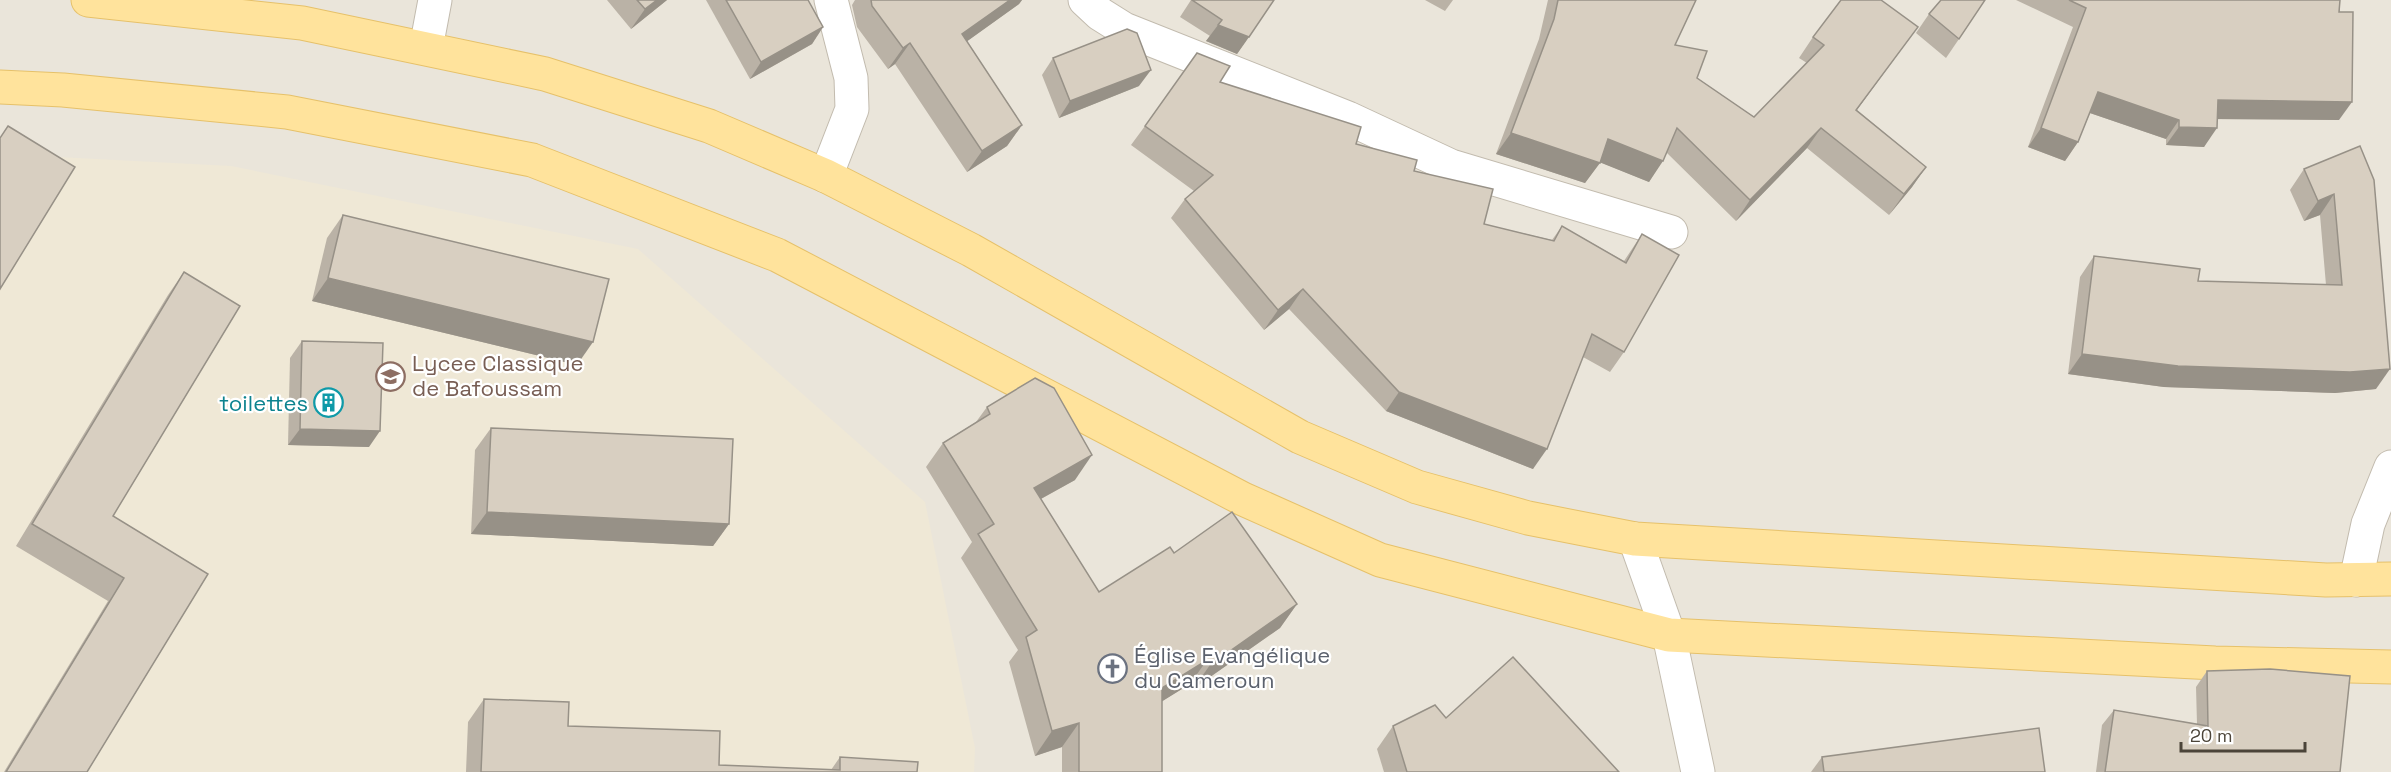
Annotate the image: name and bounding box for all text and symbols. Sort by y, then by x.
place label: Lycee Classique de Bafoussam [412,349,584,402]
school or university icon: Lycee Classique de Bafoussam [375,360,407,392]
building icon: toilettes [313,387,345,419]
place label: toilettes [219,389,308,417]
place label: Église Evangélique du Cameroun [1134,641,1330,694]
church icon: Église Evangélique du Cameroun [1097,652,1129,684]
scale bar [2181,715,2306,753]
text: 20 m [2190,724,2233,747]

